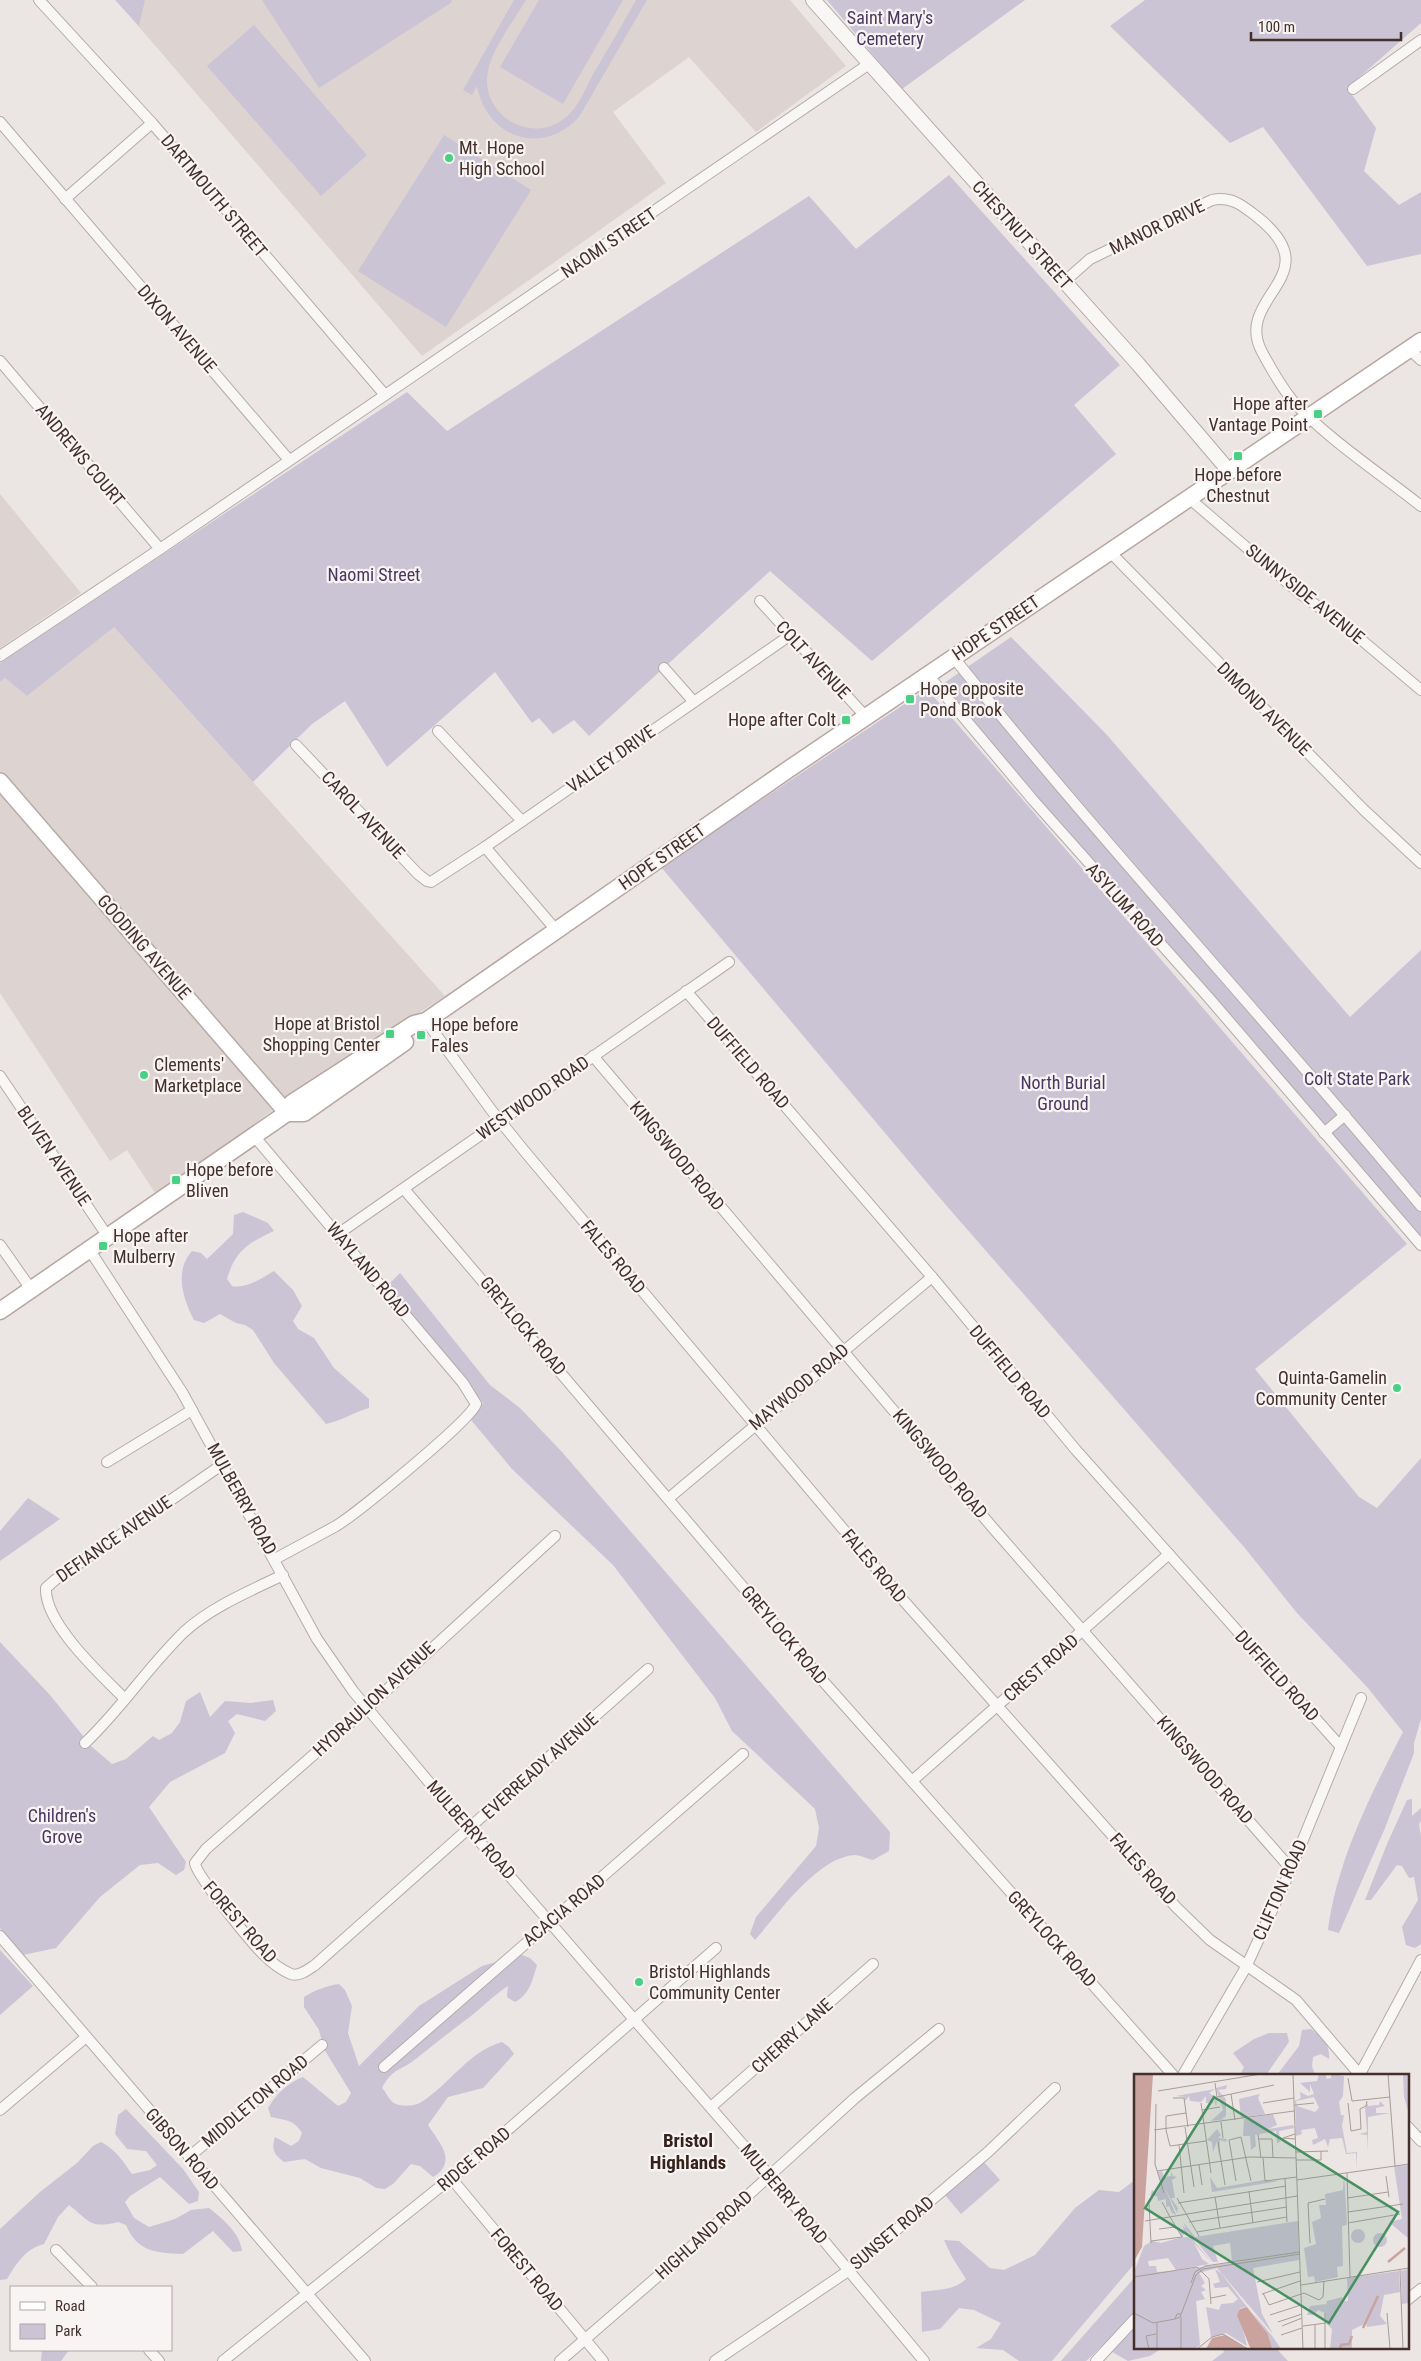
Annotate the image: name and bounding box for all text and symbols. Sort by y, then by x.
park label: Saint Mary's Cemetery [847,7,933,49]
scale bar [1251,10,1401,42]
text: 100 m [1258,18,1295,36]
street label: DARTMOUTH STREET [157,130,272,261]
place label: Mt. Hope High School [459,137,545,179]
marker: Mt. Hope High School [443,152,455,164]
street label: CHESTNUT STREET [968,176,1077,293]
street label: MANOR DRIVE [1106,194,1208,259]
street label: NAOMI STREET [557,203,660,282]
street label: DIXON AVENUE [134,280,221,377]
place label: Hope after Vantage Point [1209,393,1309,435]
street label: ANDREWS COURT [32,399,129,510]
marker: Hope after Vantage Point [1312,408,1324,420]
marker: Hope before Chestnut [1232,450,1244,462]
place label: Hope before Chestnut [1194,464,1282,506]
street label: SUNNYSIDE AVENUE [1242,539,1369,648]
park label: Naomi Street [328,564,420,585]
street label: HOPE STREET [948,591,1043,664]
street label: COLT AVENUE [772,616,855,703]
street label: DIMOND AVENUE [1213,658,1316,760]
place label: Hope opposite Pond Brook [920,678,1024,720]
marker: Hope opposite Pond Brook [904,693,916,705]
place label: Hope after Colt [728,709,836,730]
marker: Hope after Colt [840,714,852,726]
street label: VALLEY DRIVE [563,720,659,797]
street label: CAROL AVENUE [317,766,409,863]
street label: HOPE STREET [614,819,709,894]
street label: ASYLUM ROAD [1082,858,1169,951]
street label: GOODING AVENUE [93,890,196,1003]
street label: DUFFIELD ROAD [703,1012,794,1113]
place label: Hope at Bristol Shopping Center [263,1013,381,1055]
place label: Hope before Fales [431,1014,518,1056]
marker: Hope at Bristol Shopping Center [384,1028,396,1040]
marker: Hope before Fales [415,1029,427,1041]
street label: WESTWOOD ROAD [473,1051,593,1144]
place label: Clements' Marketplace [154,1054,242,1096]
park label: Colt State Park [1304,1068,1410,1089]
marker: Clements' Marketplace [138,1069,150,1081]
park label: North Burial Ground [1020,1072,1106,1114]
street label: KINGSWOOD ROAD [626,1097,729,1215]
street label: BLIVEN AVENUE [13,1102,96,1210]
place label: Hope before Bliven [186,1159,273,1201]
marker: Hope before Bliven [170,1174,182,1186]
street label: FALES ROAD [577,1216,650,1298]
street label: WAYLAND ROAD [322,1218,414,1322]
place label: Hope after Mulberry [113,1225,189,1267]
marker: Hope after Mulberry [97,1240,109,1252]
street label: GREYLOCK ROAD [476,1272,571,1379]
street label: DUFFIELD ROAD [965,1321,1055,1422]
street label: MAYWOOD ROAD [745,1339,853,1434]
place label: Quinta-Gamelin Community Center [1256,1367,1388,1409]
marker: Quinta-Gamelin Community Center [1391,1382,1403,1394]
street label: KINGSWOOD ROAD [889,1405,992,1523]
street label: MULBERRY ROAD [203,1439,282,1558]
street label: DEFIANCE AVENUE [52,1491,176,1586]
street label: FALES ROAD [838,1525,911,1607]
street label: GREYLOCK ROAD [737,1581,832,1688]
street label: DUFFIELD ROAD [1231,1626,1324,1725]
street label: CREST ROAD [999,1630,1082,1706]
street label: HYDRAULION AVENUE [309,1637,439,1760]
street label: EVERREADY AVENUE [477,1708,602,1823]
street label: KINGSWOOD ROAD [1153,1711,1258,1828]
street label: MULBERRY ROAD [423,1776,520,1883]
park label: Children's Grove [28,1805,96,1847]
street label: FALES ROAD [1106,1828,1181,1909]
street label: CLIFTON ROAD [1248,1836,1311,1943]
street label: ACACIA ROAD [518,1869,609,1950]
street label: FOREST ROAD [199,1877,282,1967]
street label: GREYLOCK ROAD [1004,1886,1101,1991]
place label: Bristol Highlands Community Center [649,1961,781,2003]
marker: Bristol Highlands Community Center [633,1976,645,1988]
street label: CHERRY LANE [747,1994,837,2077]
street label: MIDDLETON ROAD [197,2050,312,2151]
inset map [1134,2074,1408,2348]
street label: GIBSON ROAD [141,2104,224,2194]
street label: RIDGE ROAD [433,2122,514,2195]
district label: Bristol Highlands [650,2129,726,2174]
street label: MULBERRY ROAD [736,2139,832,2248]
street label: HIGHLAND ROAD [651,2186,756,2284]
street label: SUNSET ROAD [845,2191,938,2274]
street label: FOREST ROAD [487,2224,568,2315]
legend [10,2286,172,2351]
text: Road [55,2297,85,2315]
text: Park [55,2322,82,2340]

